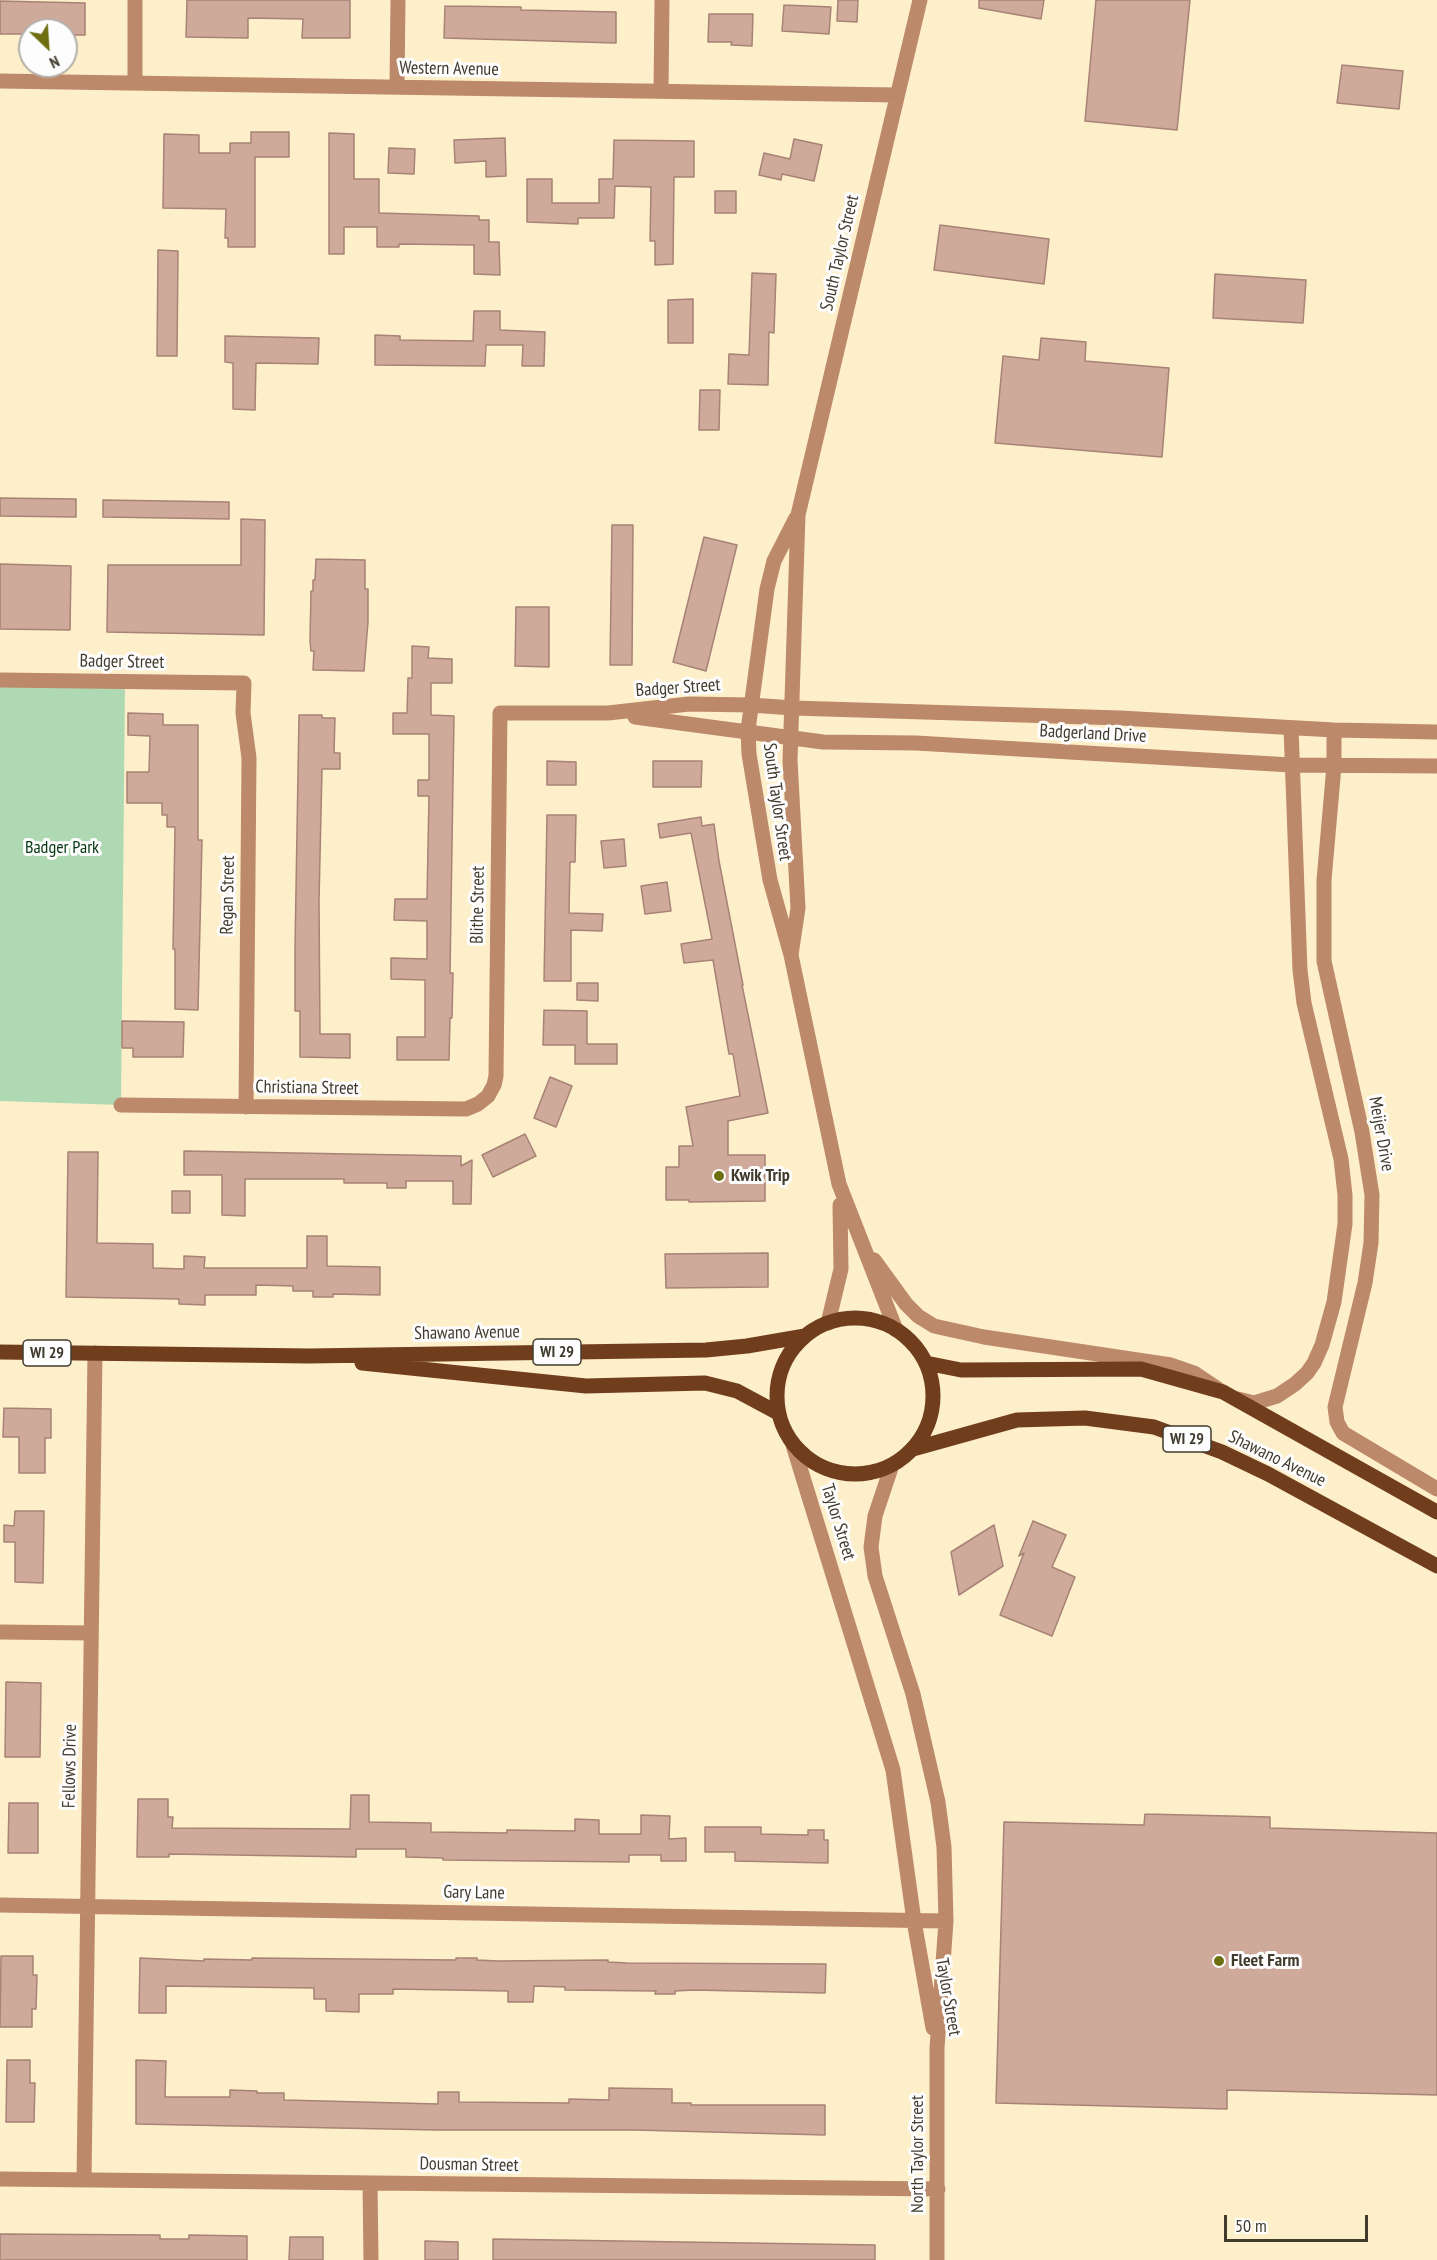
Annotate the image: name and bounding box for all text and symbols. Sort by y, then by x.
north arrow [18,18,78,78]
text: N [47,52,63,73]
street label: Western Avenue [399,57,499,81]
street label: South Taylor Street [816,193,864,313]
street label: Badger Street [79,650,165,674]
street label: Badger Street [635,674,721,702]
street label: Badgerland Drive [1039,720,1147,748]
street label: South Taylor Street [758,742,796,862]
park label: Badger Park [25,837,99,859]
street label: Regan Street [217,855,239,935]
street label: Blithe Street [467,866,489,944]
street label: Christiana Street [255,1076,359,1100]
street label: Meijer Drive [1364,1095,1398,1173]
place label: Kwik Trip [731,1165,790,1187]
marker: Kwik Trip [712,1169,726,1183]
street label: Shawano Avenue [414,1321,520,1345]
road number: WI 29 [533,1339,581,1365]
road number: WI 29 [23,1340,71,1366]
road number: WI 29 [1163,1426,1211,1452]
street label: Shawano Avenue [1225,1426,1329,1492]
street label: Taylor Street [816,1481,860,1563]
street label: Fellows Drive [58,1724,82,1808]
street label: Gary Lane [443,1882,505,1904]
place label: Fleet Farm [1231,1950,1299,1972]
marker: Fleet Farm [1212,1954,1226,1968]
street label: Taylor Street [931,1956,965,2038]
street label: North Taylor Street [907,2095,929,2213]
street label: Dousman Street [419,2153,519,2177]
scale bar [1227,2203,1371,2241]
text: 50 m [1235,2214,1267,2237]

